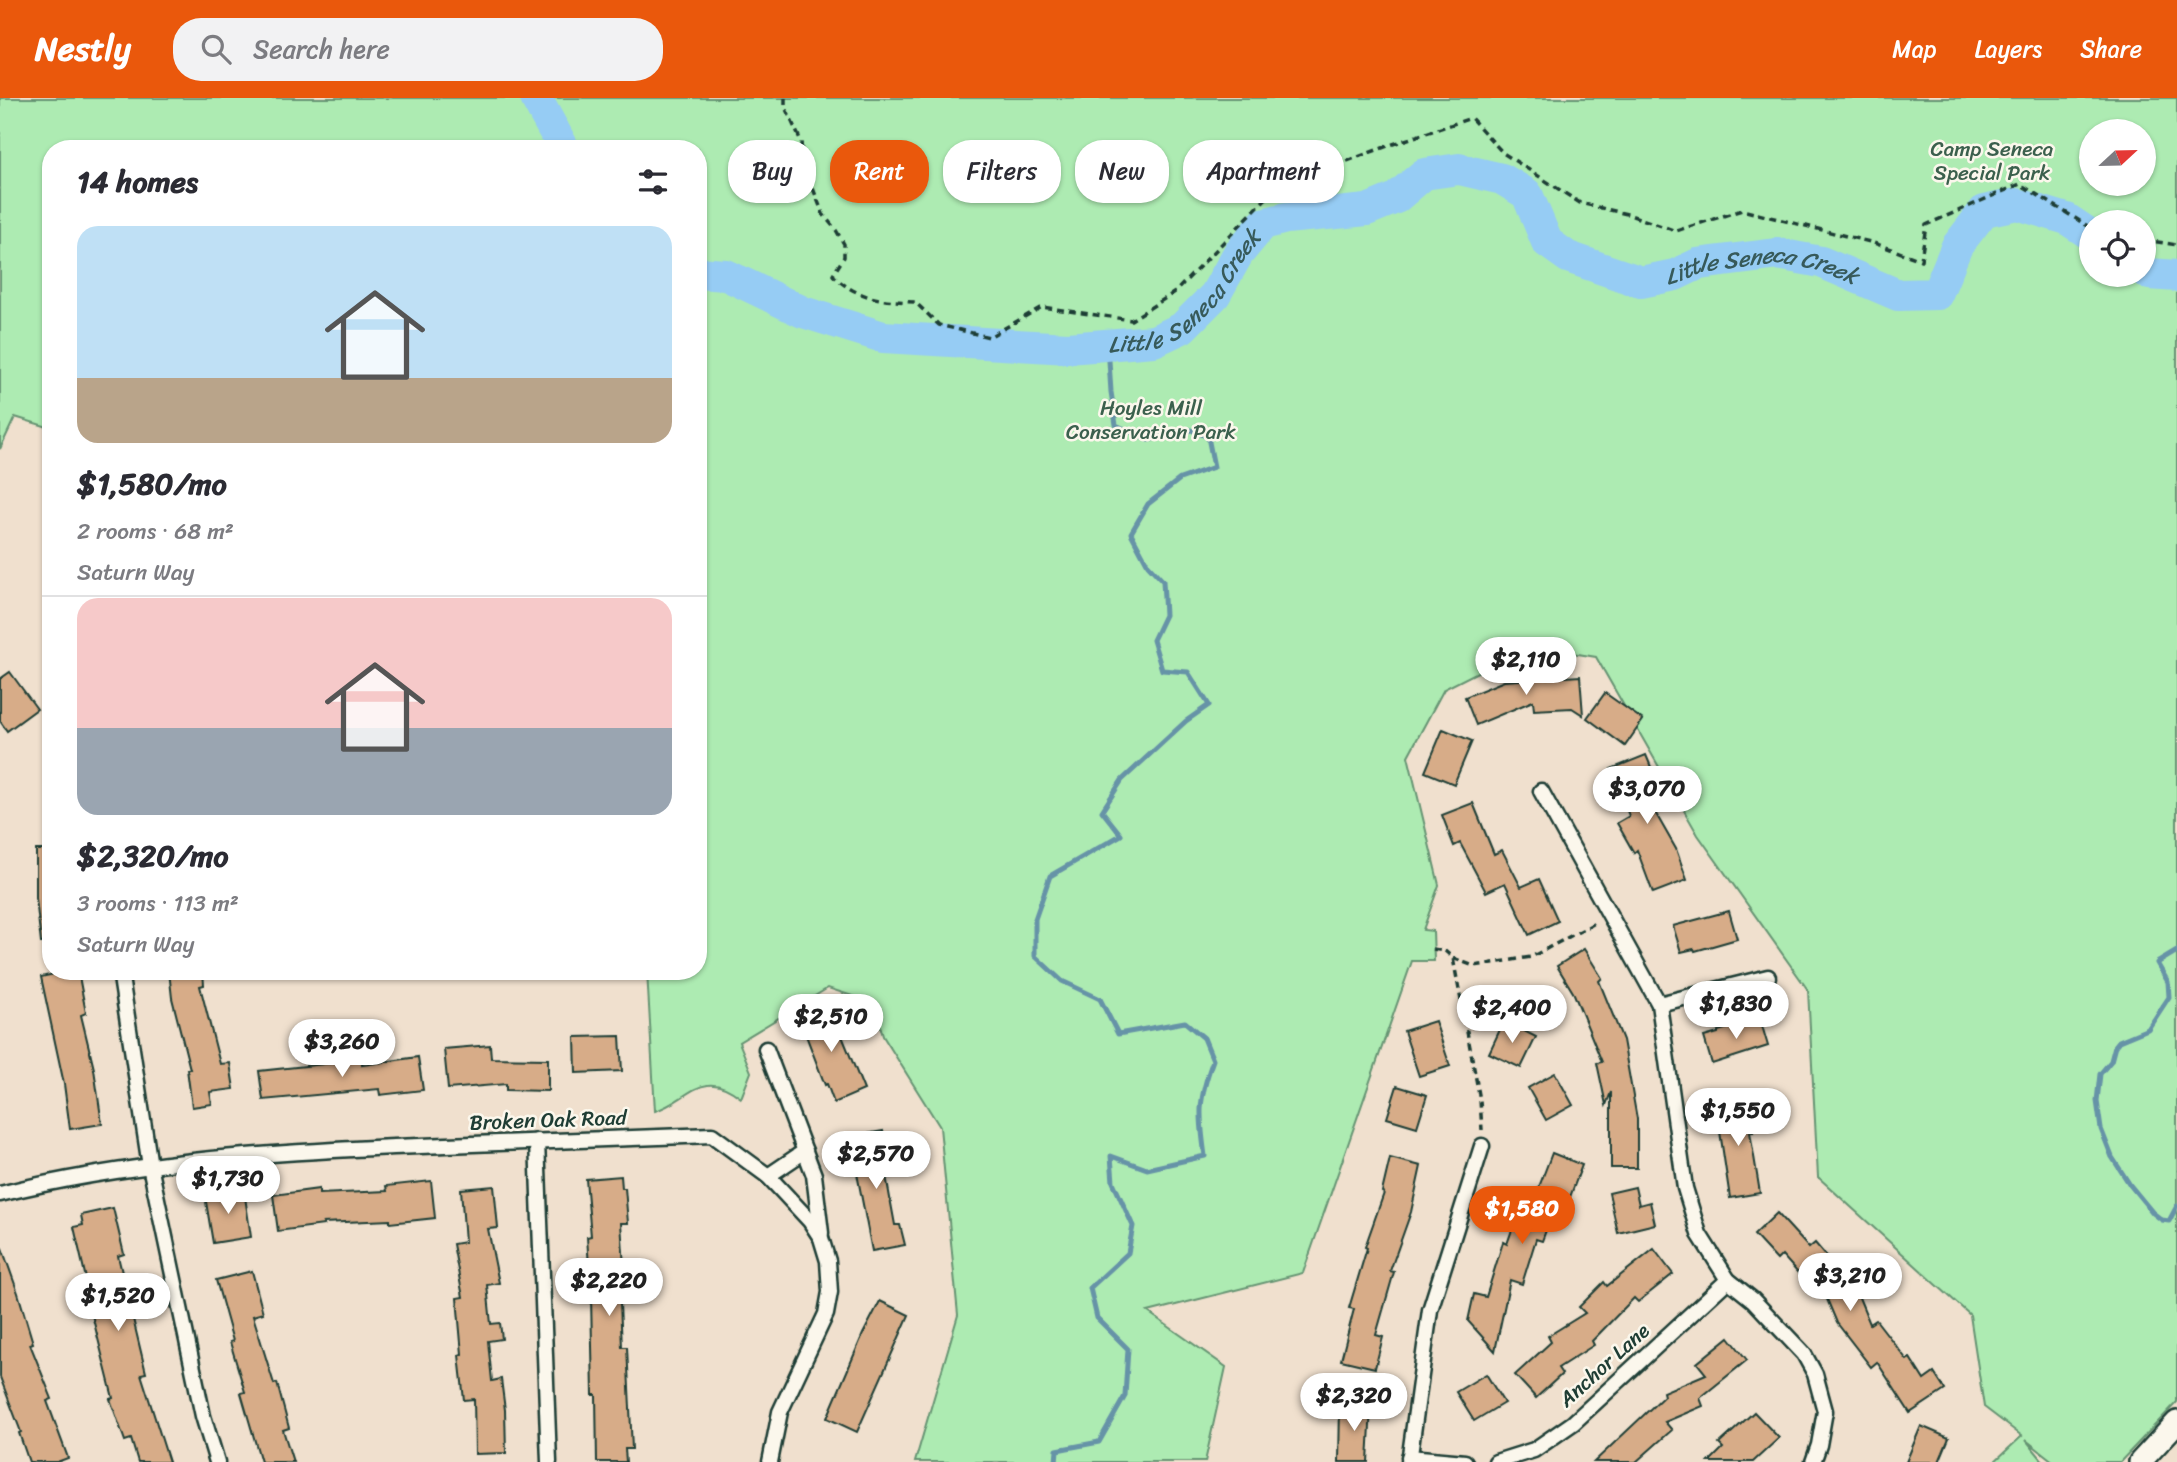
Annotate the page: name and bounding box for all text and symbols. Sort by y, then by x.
search box [173,18,663,81]
text: Nestly [35,20,131,78]
text: Search here [253,26,390,72]
text: Map [1892,28,1937,70]
text: Layers [1975,28,2042,70]
text: Share [2080,28,2142,70]
icon: search [197,30,235,68]
north arrow [2079,119,2156,196]
map controls [2079,119,2156,287]
park label: Camp Seneca Special Park [1931,130,2054,192]
chip: Buy [728,140,816,203]
chip: Rent [830,140,929,203]
chip: Filters [943,140,1061,203]
chip: New [1075,140,1169,203]
chip: Apartment [1183,140,1344,203]
text: 14 homes [77,155,198,209]
icon: filters [634,163,672,201]
button: locate [2079,210,2156,287]
water label: Little Seneca Creek [1107,218,1273,365]
water label: Little Seneca Creek [1662,233,1867,297]
icon: home [312,272,438,398]
park label: Hoyles Mill Conservation Park [1066,389,1236,451]
text: $1,580/mo [77,457,227,511]
text: 2 rooms · 68 m² [77,511,234,552]
text: Saturn Way [77,552,194,593]
pin: $2,110 [1469,638,1583,697]
text: $2,110 [1491,639,1561,680]
icon: home [312,644,438,770]
pin: $3,070 [1590,766,1704,826]
text: $3,070 [1609,768,1685,809]
text: $2,320/mo [77,829,228,883]
text: 3 rooms · 113 m² [77,883,239,924]
text: Saturn Way [77,924,194,965]
pin: $1,830 [1679,982,1793,1041]
text: $1,830 [1700,983,1772,1024]
pin: $2,400 [1455,986,1569,1045]
text: $2,400 [1473,987,1551,1028]
pin: $2,510 [774,995,888,1054]
text: $2,510 [794,996,868,1037]
pin: $3,260 [285,1020,399,1079]
text: $3,260 [304,1021,380,1062]
pin: $1,550 [1681,1088,1795,1148]
text: $1,550 [1701,1090,1775,1131]
street label: Broken Oak Road [469,1098,629,1142]
pin: $2,570 [819,1132,933,1191]
text: $2,570 [838,1133,914,1174]
pin: $1,730 [171,1156,285,1216]
text: $1,730 [192,1158,264,1199]
pin: $1,580 [1465,1186,1579,1246]
text: $1,580 [1485,1188,1559,1229]
pin: $3,210 [1793,1254,1907,1313]
text: $3,210 [1814,1255,1886,1296]
pin: $2,220 [552,1258,666,1318]
text: $2,220 [571,1260,647,1301]
pin: $1,520 [61,1274,175,1333]
text: $1,520 [81,1275,155,1316]
street label: Anchor Lane [1549,1313,1659,1418]
pin: $2,320 [1297,1374,1411,1433]
text: $2,320 [1316,1375,1392,1416]

